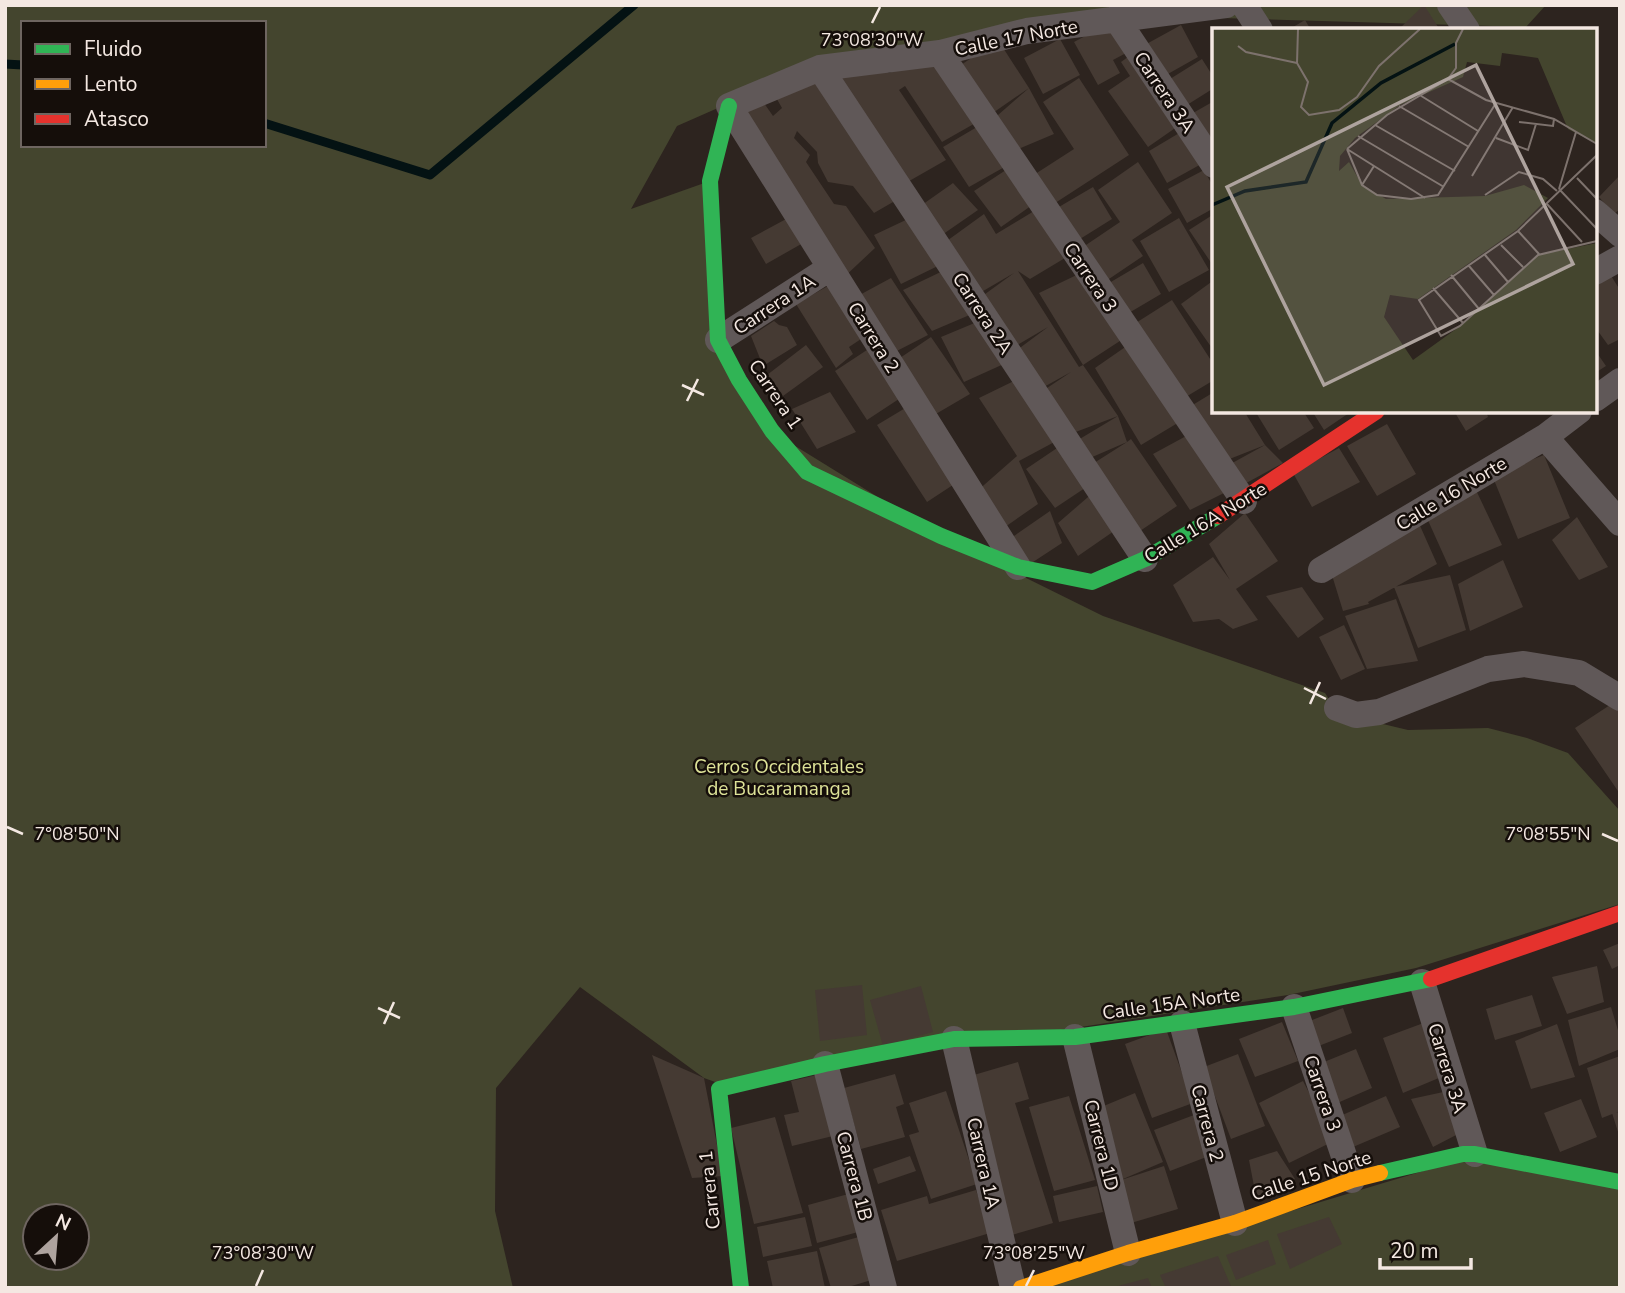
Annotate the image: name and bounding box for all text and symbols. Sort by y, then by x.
street label: Calle 17 Norte [952,13,1080,63]
legend [21,21,266,147]
text: 73°08'30"W [821,28,923,52]
inset map [1212,28,1597,413]
text: Fluido [84,35,142,63]
street label: Carrera 3A [1127,47,1201,139]
text: Lento [84,70,137,98]
text: Atasco [84,105,149,133]
street label: Carrera 3 [1057,237,1123,318]
street label: Carrera 2A [946,267,1018,360]
street label: Carrera 1A [728,269,821,341]
street label: Carrera 2 [841,297,905,378]
street label: Carrera 1 [742,354,808,435]
street label: Calle 16 Norte [1391,451,1512,537]
street label: Calle 16A Norte [1139,476,1272,570]
park label: Cerros Occidentales de Bucaramanga [694,754,864,802]
text: 7°08'50"N [34,822,120,846]
text: 7°08'55"N [1505,822,1591,846]
street label: Calle 15A Norte [1101,981,1242,1027]
street label: Carrera 3A [1421,1020,1473,1117]
street label: Carrera 3 [1297,1052,1347,1135]
street label: Carrera 2 [1184,1082,1230,1165]
street label: Carrera 1D [1077,1097,1125,1194]
street label: Carrera 1A [960,1115,1006,1212]
street label: Carrera 1B [830,1128,879,1224]
street label: Calle 15 Norte [1248,1144,1375,1208]
street label: Carrera 1 [693,1149,727,1231]
north arrow [21,1202,91,1272]
text: N [51,1208,75,1237]
scale bar [1380,1226,1471,1270]
text: 20 m [1390,1237,1439,1265]
text: 73°08'30"W [212,1241,314,1265]
text: 73°08'25"W [983,1241,1085,1265]

